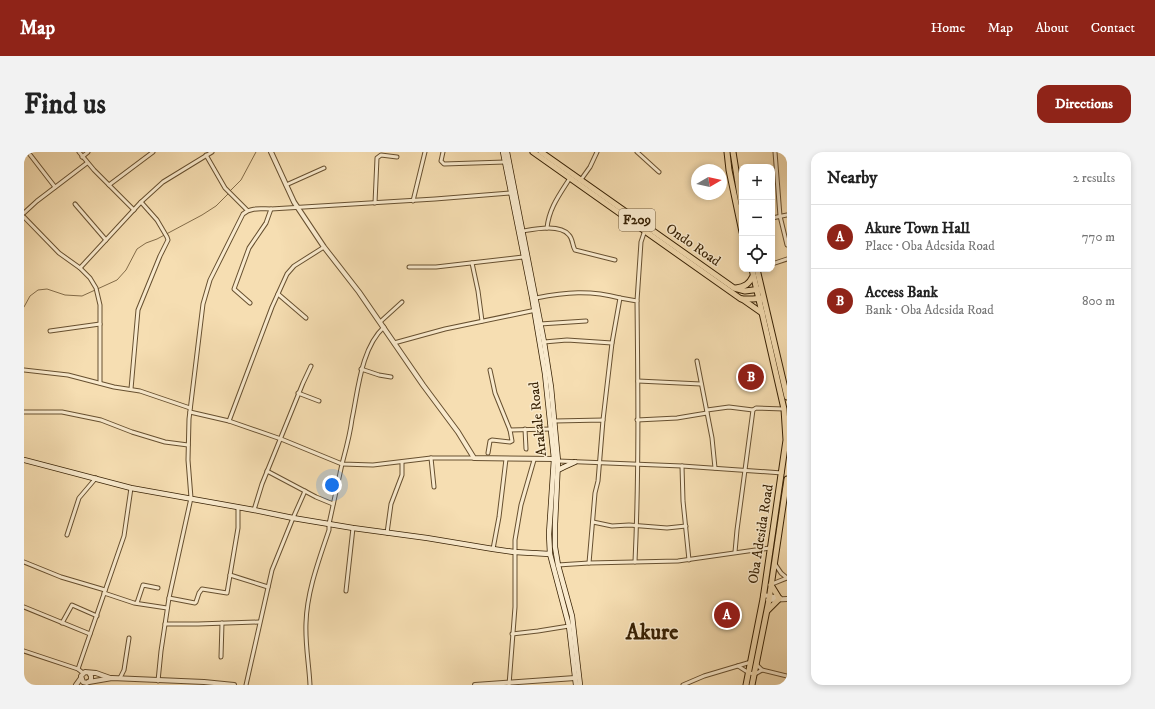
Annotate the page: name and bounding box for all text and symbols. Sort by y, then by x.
text: Map [20,17,55,40]
text: Home [931,19,965,37]
text: Map [987,19,1013,37]
text: About [1035,19,1069,37]
text: Contact [1091,19,1135,37]
button: Directions [1037,85,1131,123]
text: Find us [24,87,106,122]
north arrow [691,164,727,200]
map controls [739,164,775,272]
button: + [739,164,775,200]
text: Nearby [827,167,877,189]
text: 2 results [1073,170,1115,186]
button: − [739,200,775,236]
road number: F209 [619,209,655,231]
text: Akure Town Hall [865,219,970,238]
street label: Ondo Road [662,220,724,270]
text: A [836,229,844,245]
text: 770 m [1082,229,1115,245]
button: locate [739,236,775,272]
text: Place · Oba Adesida Road [865,238,995,254]
text: Access Bank [865,283,938,302]
text: B [836,293,844,309]
text: 800 m [1082,293,1115,309]
text: Bank · Oba Adesida Road [865,302,994,318]
pin: B [738,362,764,392]
street label: Arakale Road [525,381,551,457]
your location [322,475,342,495]
street label: Oba Adesida Road [744,483,778,585]
pin: A [714,600,740,630]
district label: Akure [625,619,678,646]

